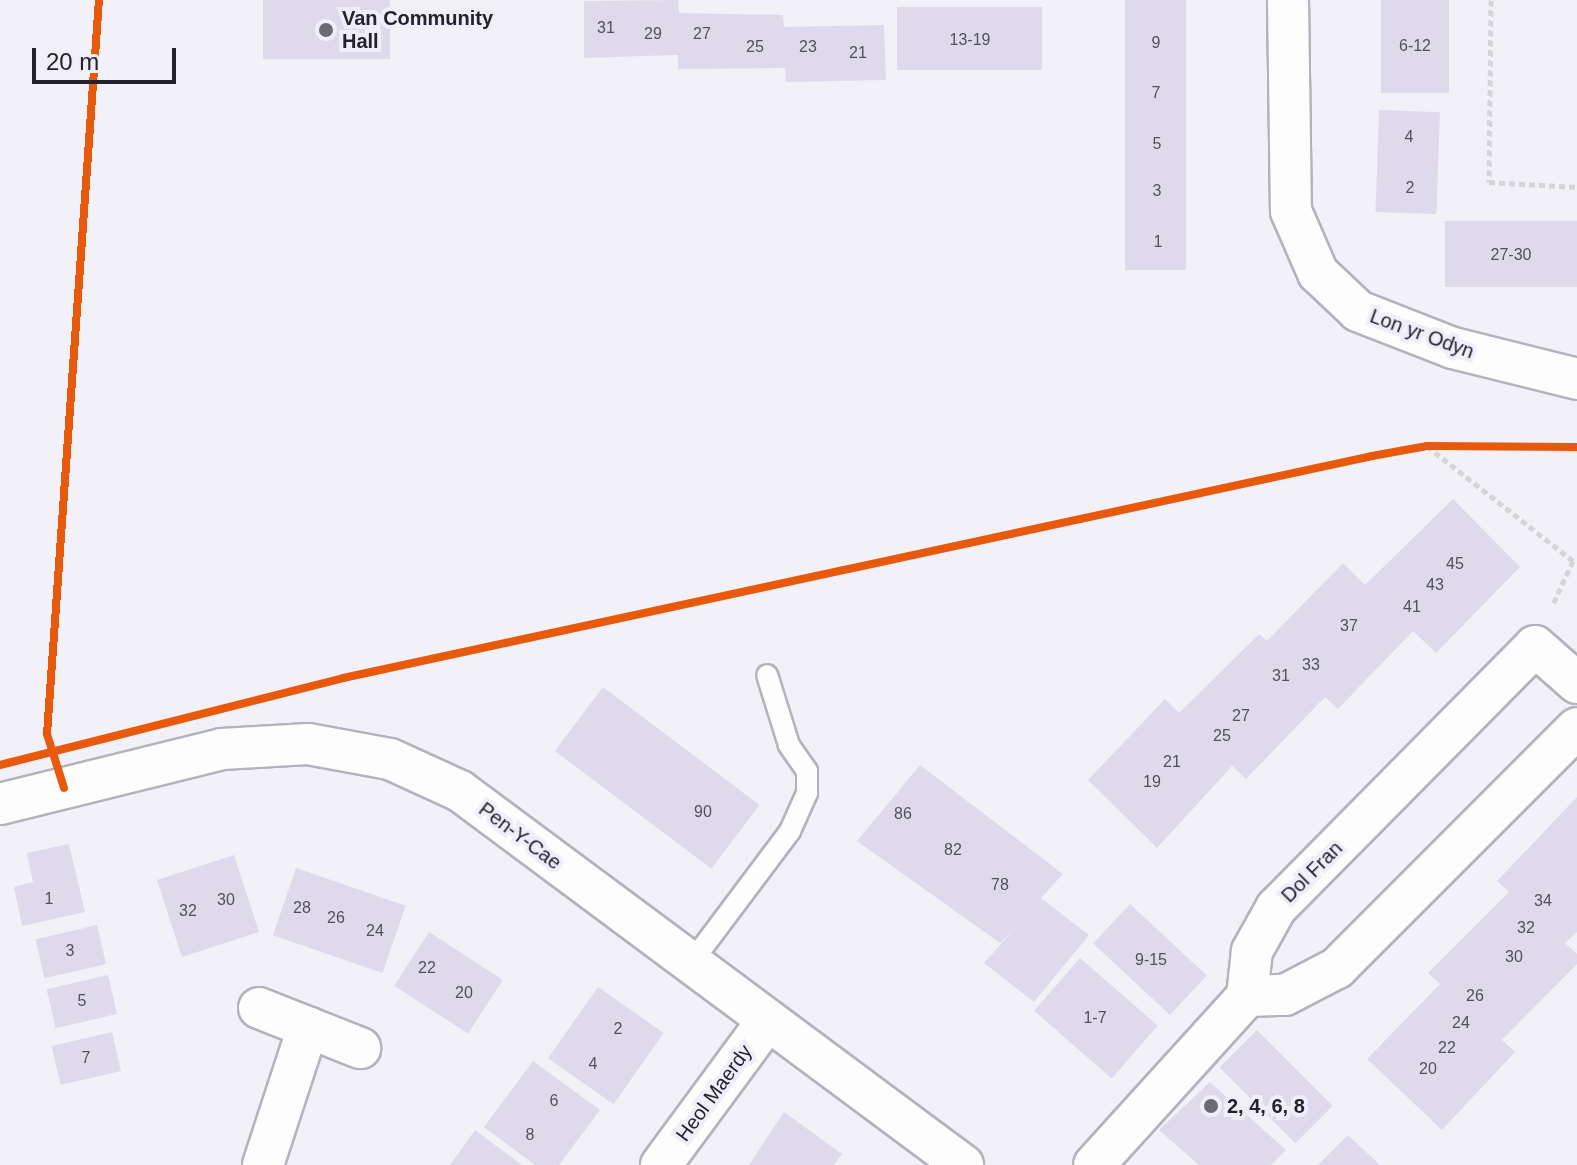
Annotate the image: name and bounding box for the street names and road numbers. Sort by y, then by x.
street label: Lon yr Odyn [1367,304,1477,364]
street label: Pen-Y-Cae [474,797,566,875]
street label: Dol Fran [1276,836,1348,908]
street label: Heol Maerdy [671,1040,757,1146]

